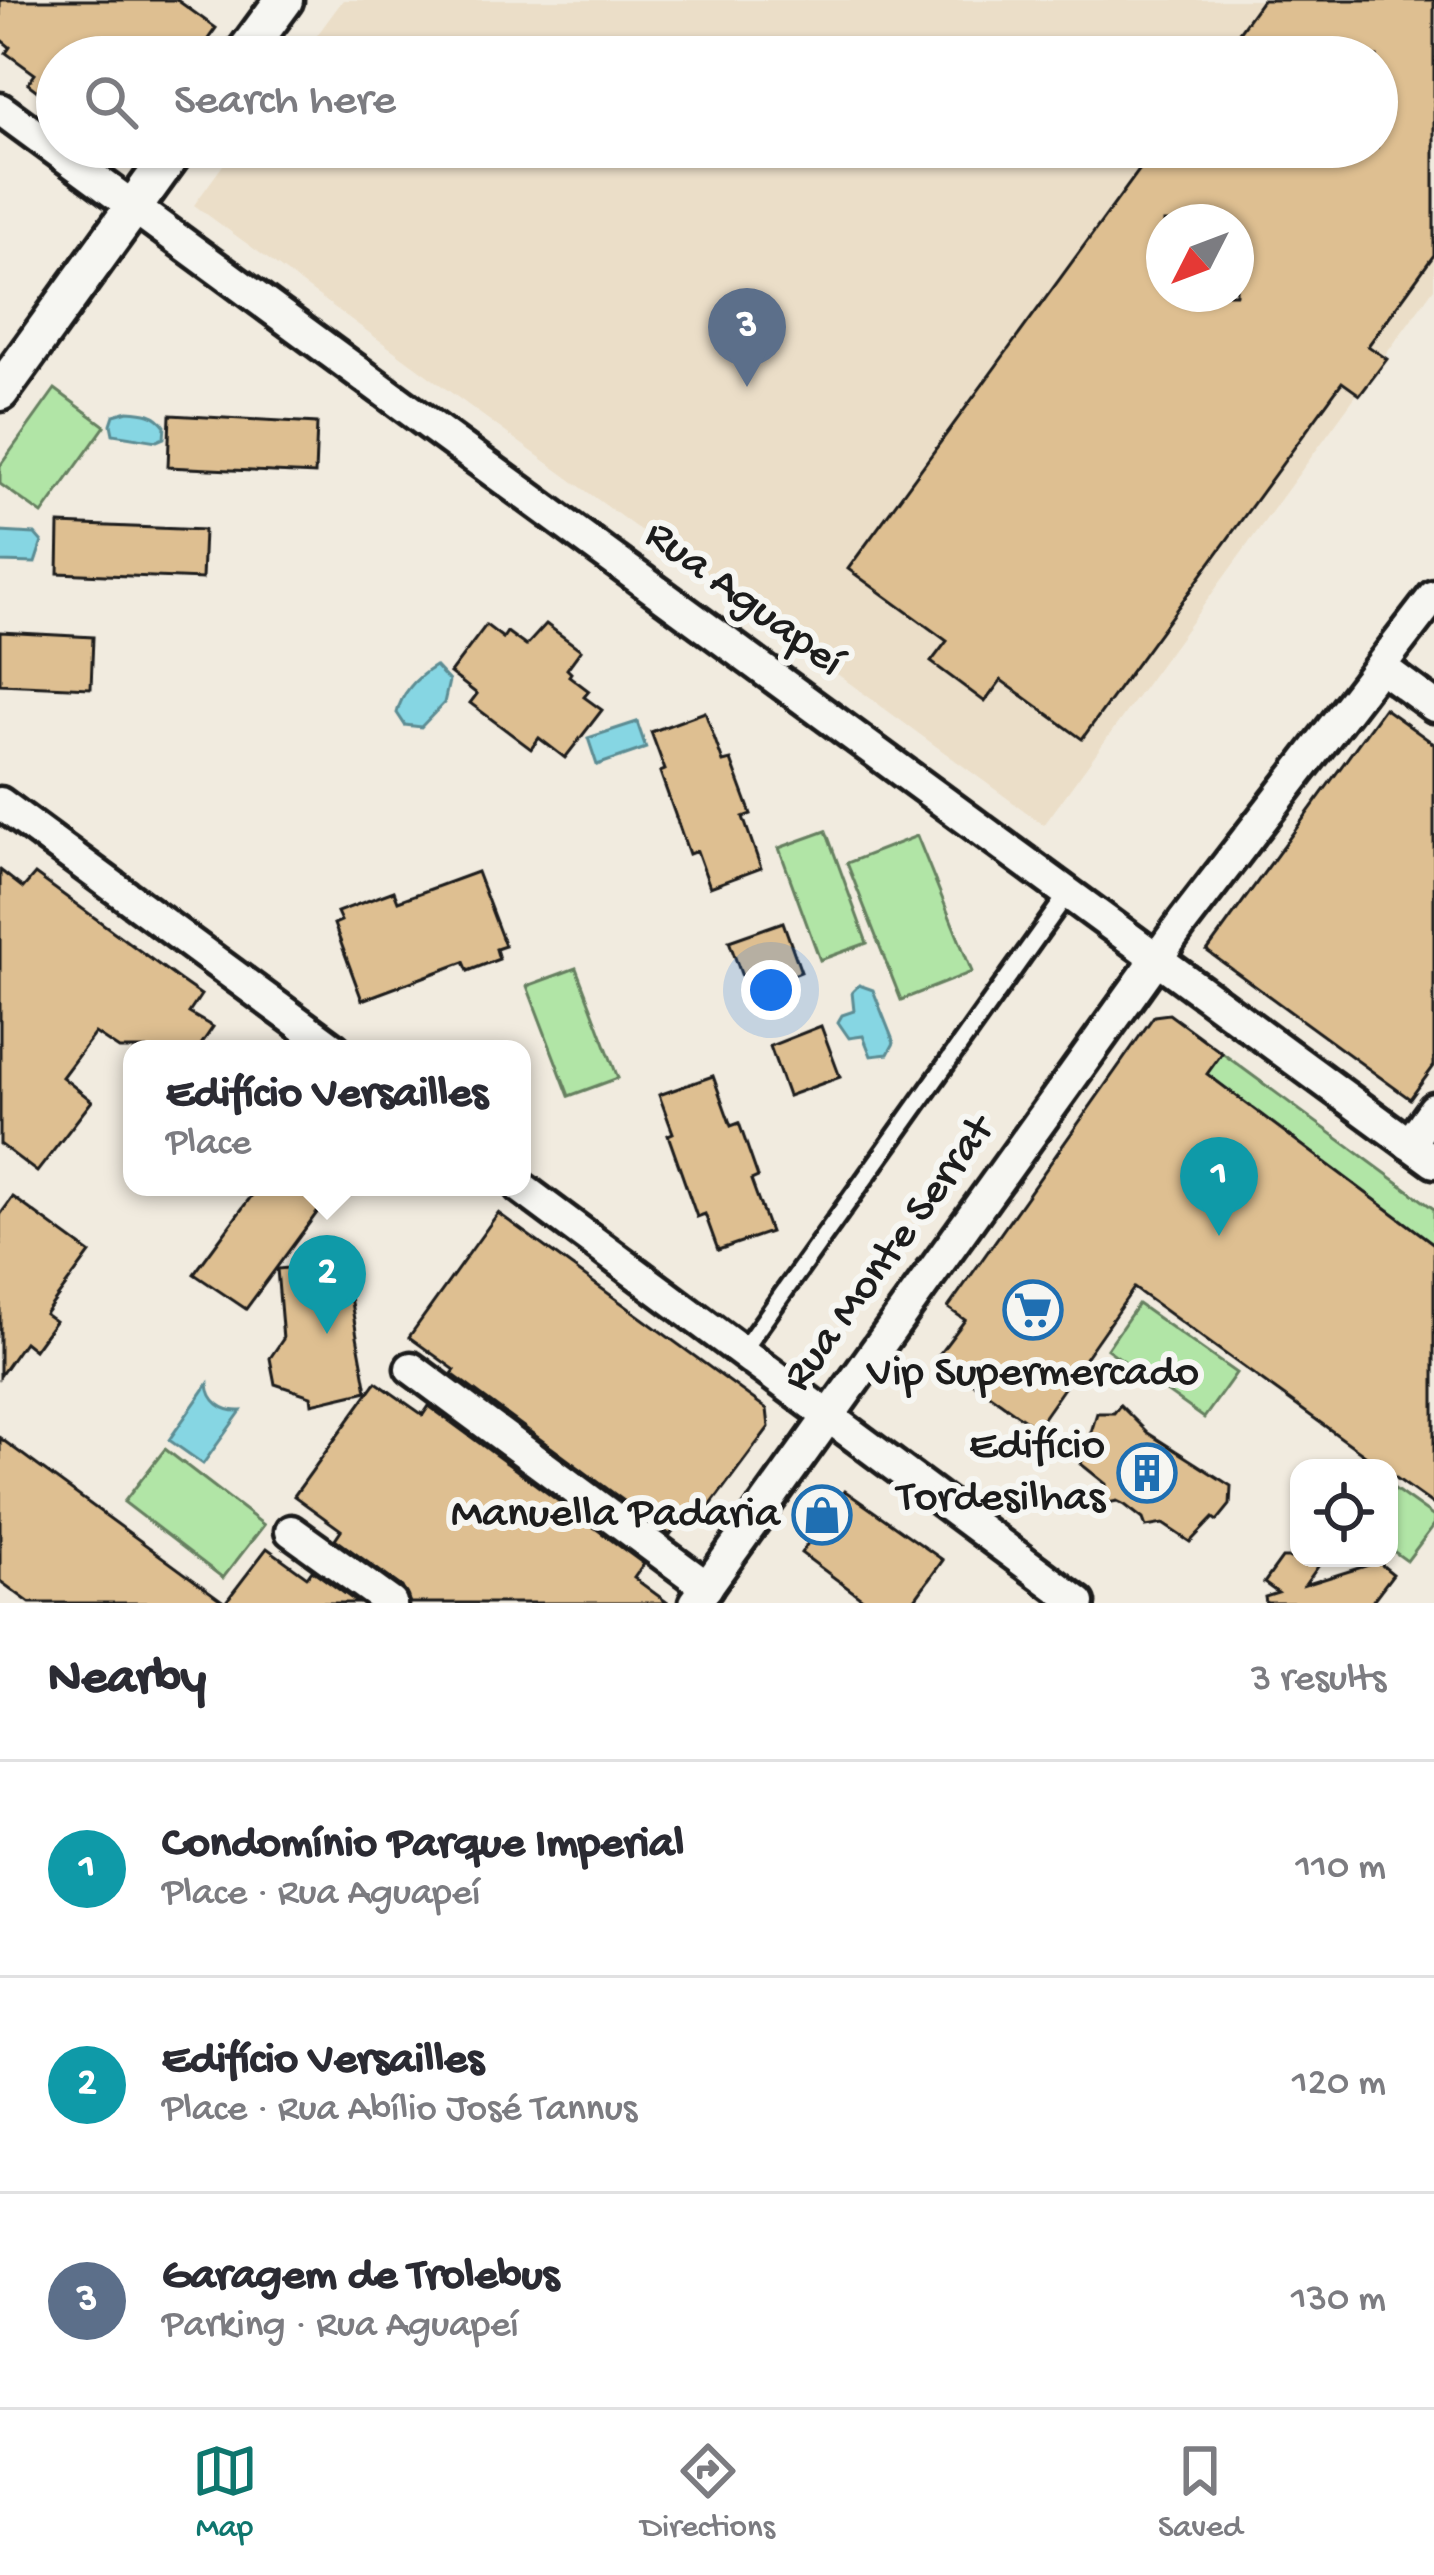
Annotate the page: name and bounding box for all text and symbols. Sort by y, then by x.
search box [36,36,1398,168]
icon: search [78,69,144,135]
text: Search here [174,76,396,129]
north arrow [1146,204,1254,312]
pin: 3 [708,288,786,387]
street label: Rua Aguapeí [633,510,854,691]
your location [741,960,801,1020]
popup [123,1040,531,1196]
text: Edifício Versailles [166,1069,488,1122]
street label: Rua Monte Serrat [772,1104,1010,1403]
text: Place [166,1122,251,1168]
pin: 1 [1180,1137,1258,1236]
pin: 2 [288,1235,366,1334]
supermarket icon: Vip Supermercado [1002,1279,1064,1341]
place label: Vip Supermercado [866,1348,1199,1401]
place label: Edifício Tordesilhas [894,1421,1106,1526]
building icon: Edifício Tordesilhas [1116,1442,1178,1504]
map controls [1290,1459,1398,1567]
button: locate [1290,1459,1398,1567]
shop icon: Manuella Padaria [791,1484,853,1546]
place label: Manuella Padaria [451,1489,782,1542]
text: Nearby [48,1651,206,1711]
text: 3 results [1251,1658,1386,1704]
text: Condomínio Parque Imperial [162,1819,684,1872]
text: 1 [79,1846,95,1892]
text: 110 m [1295,1846,1386,1892]
text: Place · Rua Aguapeí [162,1872,480,1918]
text: Edifício Versailles [162,2035,484,2088]
text: 2 [77,2062,97,2108]
text: 120 m [1292,2062,1386,2108]
text: Place · Rua Abílio José Tannus [162,2088,637,2134]
text: Garagem de Trolebus [162,2251,559,2304]
text: 3 [77,2278,97,2324]
text: 130 m [1291,2278,1386,2324]
text: Parking · Rua Aguapeí [162,2304,519,2350]
tab: Map [192,2438,258,2548]
tab: Directions [641,2438,775,2548]
tab: Saved [1158,2438,1242,2548]

